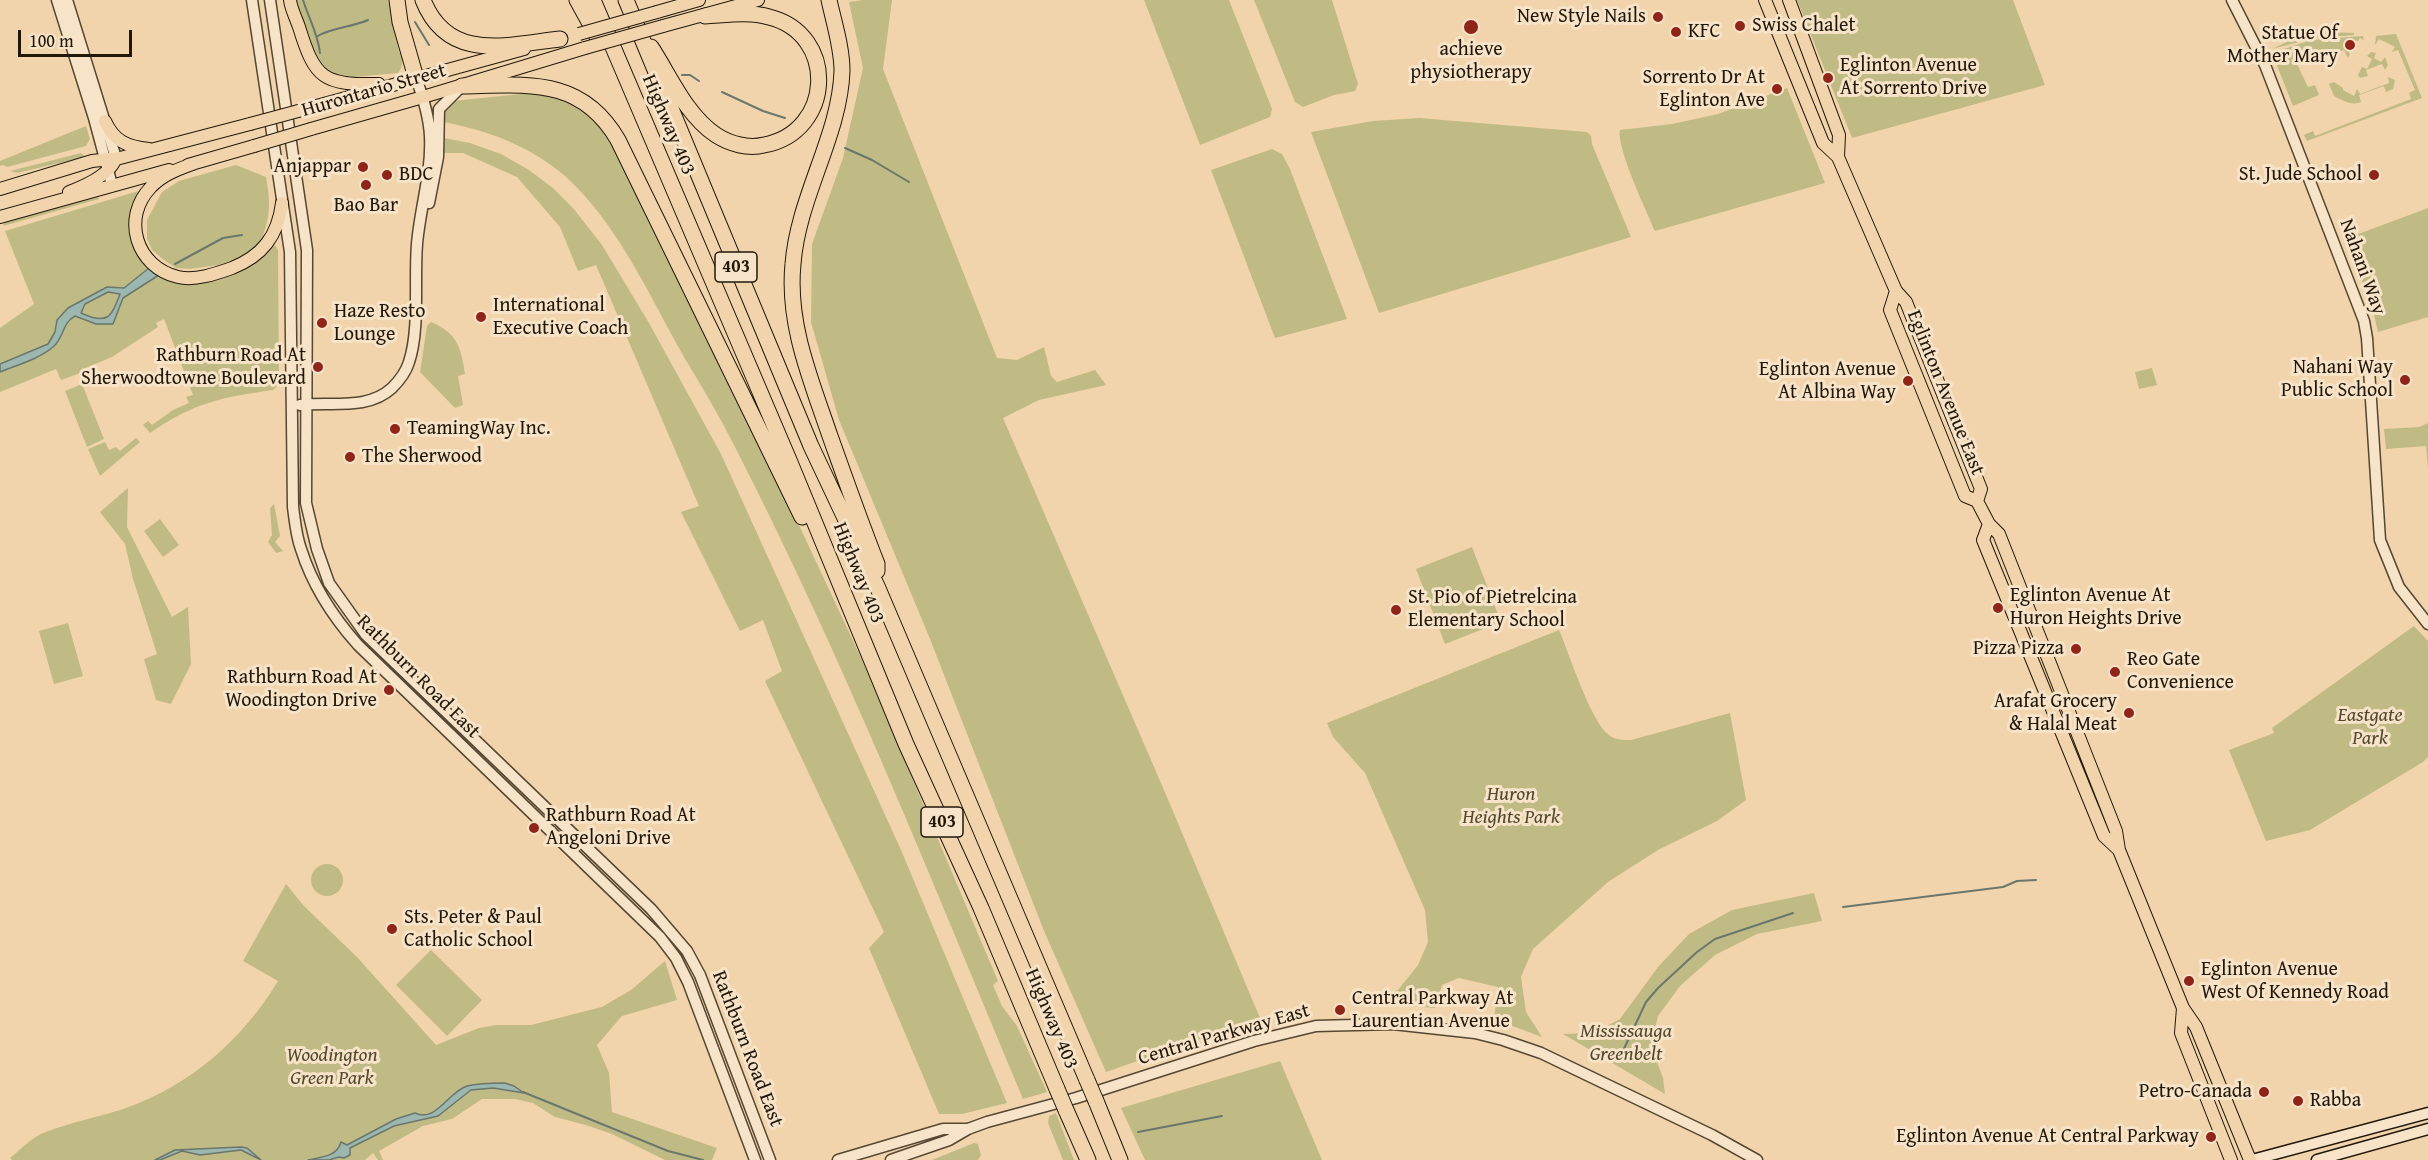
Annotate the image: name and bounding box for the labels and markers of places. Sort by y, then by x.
place label: New Style Nails [1517,5,1646,29]
marker: New Style Nails [1651,10,1665,24]
place label: Swiss Chalet [1752,14,1855,38]
marker: achieve physiotherapy [1462,18,1480,36]
marker: Swiss Chalet [1733,19,1747,33]
place label: KFC [1688,20,1720,44]
place label: Statue Of Mother Mary [2227,22,2338,69]
marker: KFC [1669,25,1683,39]
place label: achieve physiotherapy [1410,38,1532,85]
marker: Statue Of Mother Mary [2343,38,2357,52]
place label: Eglinton Avenue At Sorrento Drive [1840,54,1987,101]
place label: Sorrento Dr At Eglinton Ave [1643,66,1765,113]
marker: Eglinton Avenue At Sorrento Drive [1821,71,1835,85]
marker: Sorrento Dr At Eglinton Ave [1770,82,1784,96]
place label: Anjappar [274,155,351,179]
marker: Anjappar [356,160,370,174]
place label: BDC [399,163,433,187]
place label: St. Jude School [2239,163,2362,187]
marker: BDC [380,168,394,182]
marker: St. Jude School [2367,168,2381,182]
marker: Bao Bar [359,178,373,192]
place label: Bao Bar [334,194,398,218]
place label: International Executive Coach [493,294,628,341]
place label: Haze Resto Lounge [334,300,425,347]
marker: International Executive Coach [474,310,488,324]
marker: Haze Resto Lounge [315,316,329,330]
place label: Rathburn Road At Sherwoodtowne Boulevard [81,344,306,391]
place label: Nahani Way Public School [2281,356,2393,403]
place label: Eglinton Avenue At Albina Way [1759,358,1896,405]
marker: Rathburn Road At Sherwoodtowne Boulevard [311,360,325,374]
marker: Nahani Way Public School [2398,373,2412,387]
marker: Eglinton Avenue At Albina Way [1901,374,1915,388]
place label: TeamingWay Inc. [407,417,551,441]
marker: TeamingWay Inc. [388,422,402,436]
place label: The Sherwood [362,445,482,469]
marker: The Sherwood [343,450,357,464]
place label: Eglinton Avenue At Huron Heights Drive [2010,584,2182,631]
place label: St. Pio of Pietrelcina Elementary School [1408,586,1577,633]
marker: Eglinton Avenue At Huron Heights Drive [1991,601,2005,615]
marker: St. Pio of Pietrelcina Elementary School [1389,603,1403,617]
place label: Pizza Pizza [1973,637,2064,661]
marker: Pizza Pizza [2069,642,2083,656]
place label: Reo Gate Convenience [2127,648,2234,695]
marker: Reo Gate Convenience [2108,665,2122,679]
place label: Rathburn Road At Woodington Drive [225,666,377,713]
marker: Rathburn Road At Woodington Drive [382,683,396,697]
place label: Arafat Grocery & Halal Meat [1994,690,2117,737]
marker: Arafat Grocery & Halal Meat [2122,706,2136,720]
place label: Rathburn Road At Angeloni Drive [546,804,696,851]
marker: Rathburn Road At Angeloni Drive [527,821,541,835]
place label: Sts. Peter & Paul Catholic School [404,906,542,953]
marker: Sts. Peter & Paul Catholic School [385,922,399,936]
place label: Eglinton Avenue West Of Kennedy Road [2201,958,2389,1005]
marker: Eglinton Avenue West Of Kennedy Road [2182,974,2196,988]
place label: Central Parkway At Laurentian Avenue [1352,987,1514,1034]
marker: Central Parkway At Laurentian Avenue [1333,1003,1347,1017]
place label: Petro-Canada [2139,1080,2252,1104]
marker: Petro-Canada [2257,1085,2271,1099]
place label: Rabba [2310,1089,2361,1113]
marker: Rabba [2291,1094,2305,1108]
place label: Eglinton Avenue At Central Parkway [1896,1125,2199,1149]
marker: Eglinton Avenue At Central Parkway [2204,1130,2218,1144]

